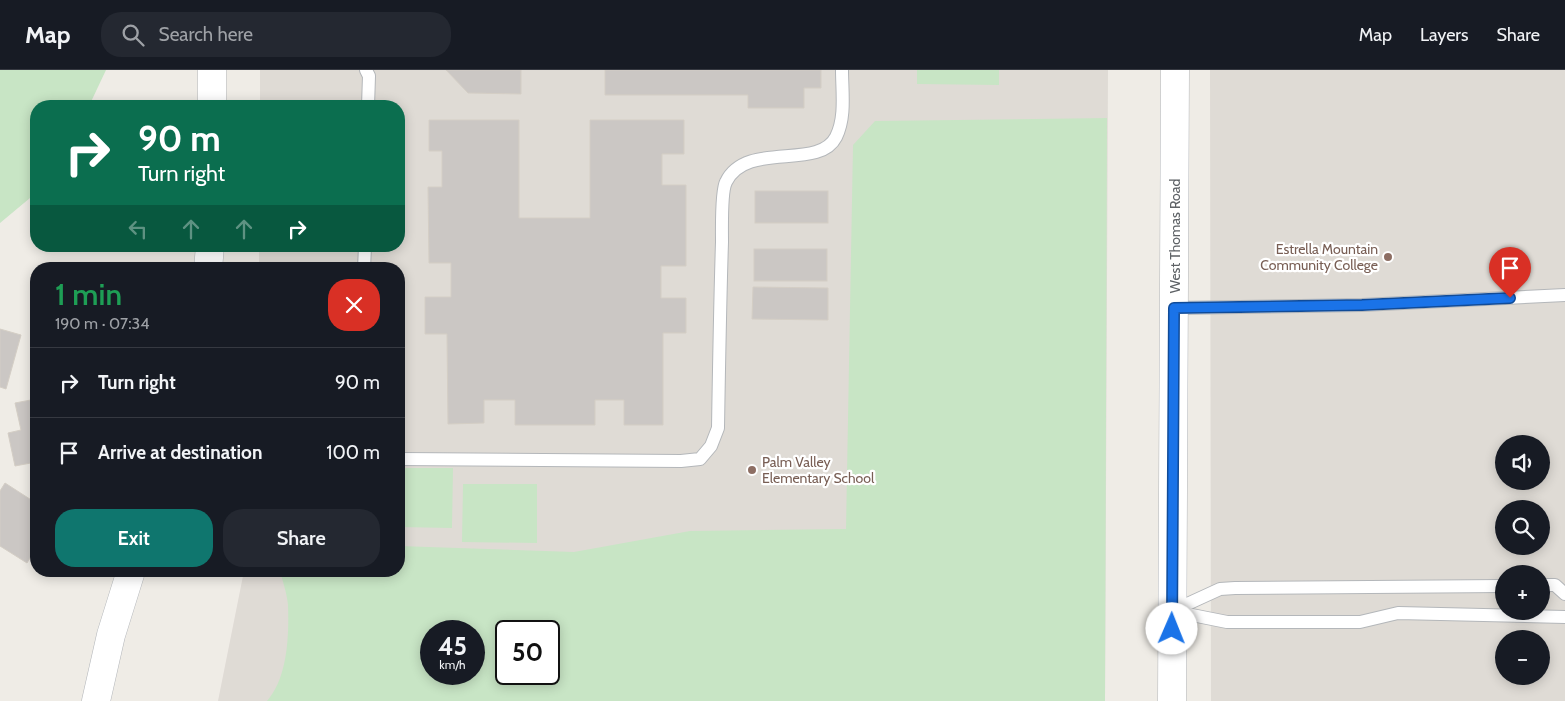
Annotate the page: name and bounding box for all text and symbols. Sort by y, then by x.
search box [101,12,451,57]
text: Map [25,20,71,49]
icon: search [119,21,147,49]
text: Search here [159,23,253,46]
text: Map [1359,24,1392,46]
text: Layers [1420,24,1469,46]
text: Share [1497,24,1540,46]
text: 90 m [138,117,221,160]
icon: right [55,120,120,185]
text: Turn right [138,160,225,187]
street label: West Thomas Road [1166,179,1184,293]
icon: left [124,215,152,243]
icon: ahead [177,215,205,243]
icon: ahead [230,215,258,243]
icon: right [283,215,311,243]
place label: Estrella Mountain Community College [1260,240,1378,274]
pin [1489,247,1531,298]
marker: Estrella Mountain Community College [1382,251,1394,263]
icon: arrive [1496,254,1524,282]
text: 1 min [55,276,122,313]
button: close [328,279,380,331]
text: 190 m · 07:34 [55,314,149,333]
icon: right [55,369,83,397]
text: Turn right [98,371,176,394]
text: 90 m [335,371,380,394]
map controls [1495,435,1550,685]
button: sound [1495,435,1550,490]
icon: arrive [55,439,83,467]
text: Arrive at destination [98,441,262,464]
text: 100 m [326,441,380,464]
place label: Palm Valley Elementary School [762,453,875,487]
marker: Palm Valley Elementary School [746,464,758,476]
button: search [1495,500,1550,555]
button: Exit [55,509,213,567]
button: Share [223,509,380,567]
button: + [1495,565,1550,620]
position arrow [1145,602,1197,654]
speed limit sign: 50 [495,620,560,685]
button: − [1495,630,1550,685]
text: 45 [438,631,467,661]
text: km/h [439,657,466,672]

